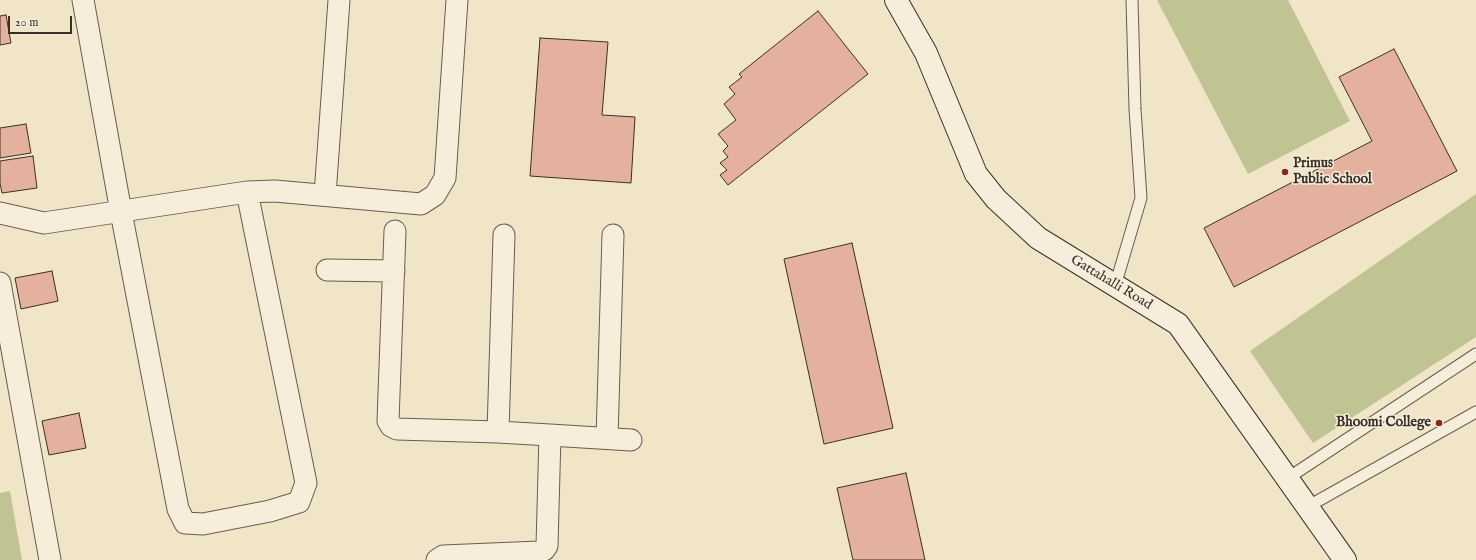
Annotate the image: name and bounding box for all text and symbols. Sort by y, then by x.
scale bar [10,8,74,34]
text: 20 m [15,15,38,30]
place label: Primus Public School [1293,156,1372,188]
marker: Primus Public School [1280,167,1290,177]
street label: Gattahalli Road [1067,252,1155,314]
place label: Bhoomi College [1336,415,1431,431]
marker: Bhoomi College [1434,418,1444,428]

